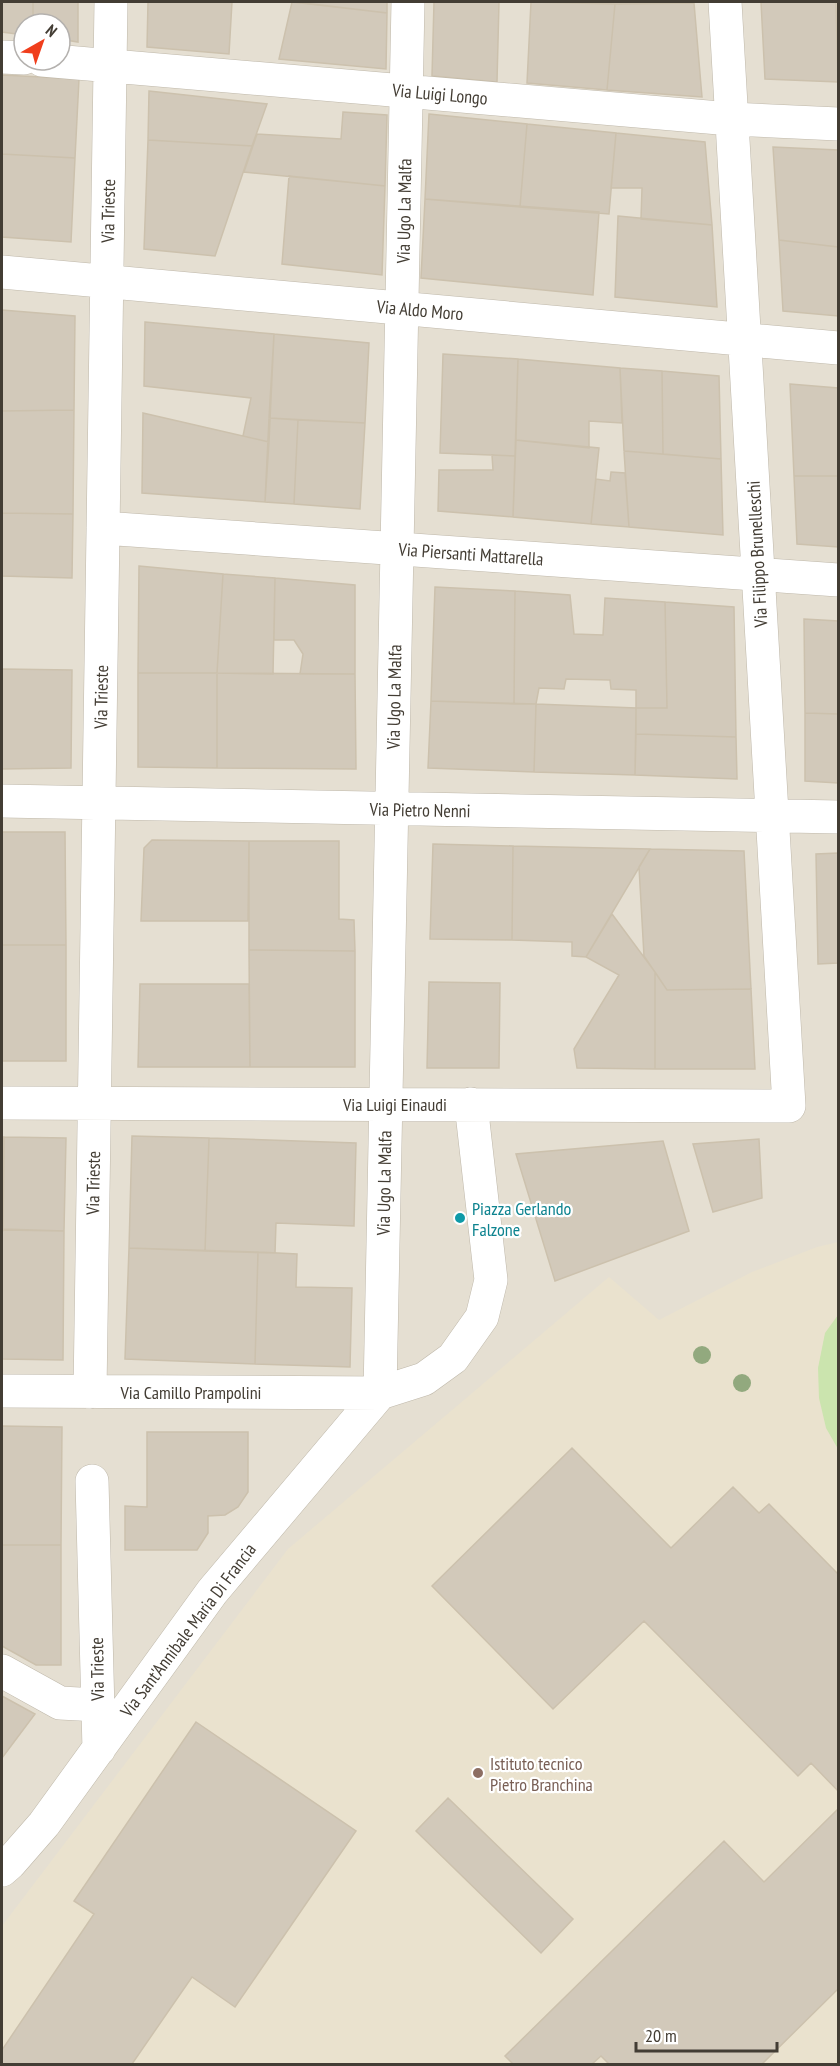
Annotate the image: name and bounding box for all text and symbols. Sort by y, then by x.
north arrow [12,12,72,72]
text: N [42,20,61,41]
street label: Via Luigi Longo [390,78,489,110]
street label: Via Ugo La Malfa [392,158,416,265]
street label: Via Trieste [96,179,120,244]
street label: Via Aldo Moro [375,295,464,325]
street label: Via Filippo Brunelleschi [742,480,772,629]
street label: Via Piersanti Mattarella [397,537,544,571]
street label: Via Ugo La Malfa [382,644,406,751]
street label: Via Trieste [89,665,113,730]
street label: Via Pietro Nenni [368,798,471,822]
street label: Via Luigi Einaudi [342,1093,447,1116]
street label: Via Ugo La Malfa [372,1130,396,1237]
street label: Via Trieste [81,1151,105,1216]
place label: Piazza Gerlando Falzone [472,1197,572,1241]
marker: Piazza Gerlando Falzone [453,1211,467,1225]
street label: Via Camillo Prampolini [119,1381,262,1404]
street label: Via Sant'Annibale Maria Di Francia [114,1538,261,1722]
street label: Via Trieste [85,1637,109,1702]
place label: Istituto tecnico Pietro Branchina [490,1752,593,1796]
marker: Istituto tecnico Pietro Branchina [471,1766,485,1780]
scale bar [636,2015,777,2053]
text: 20 m [645,2024,677,2047]

